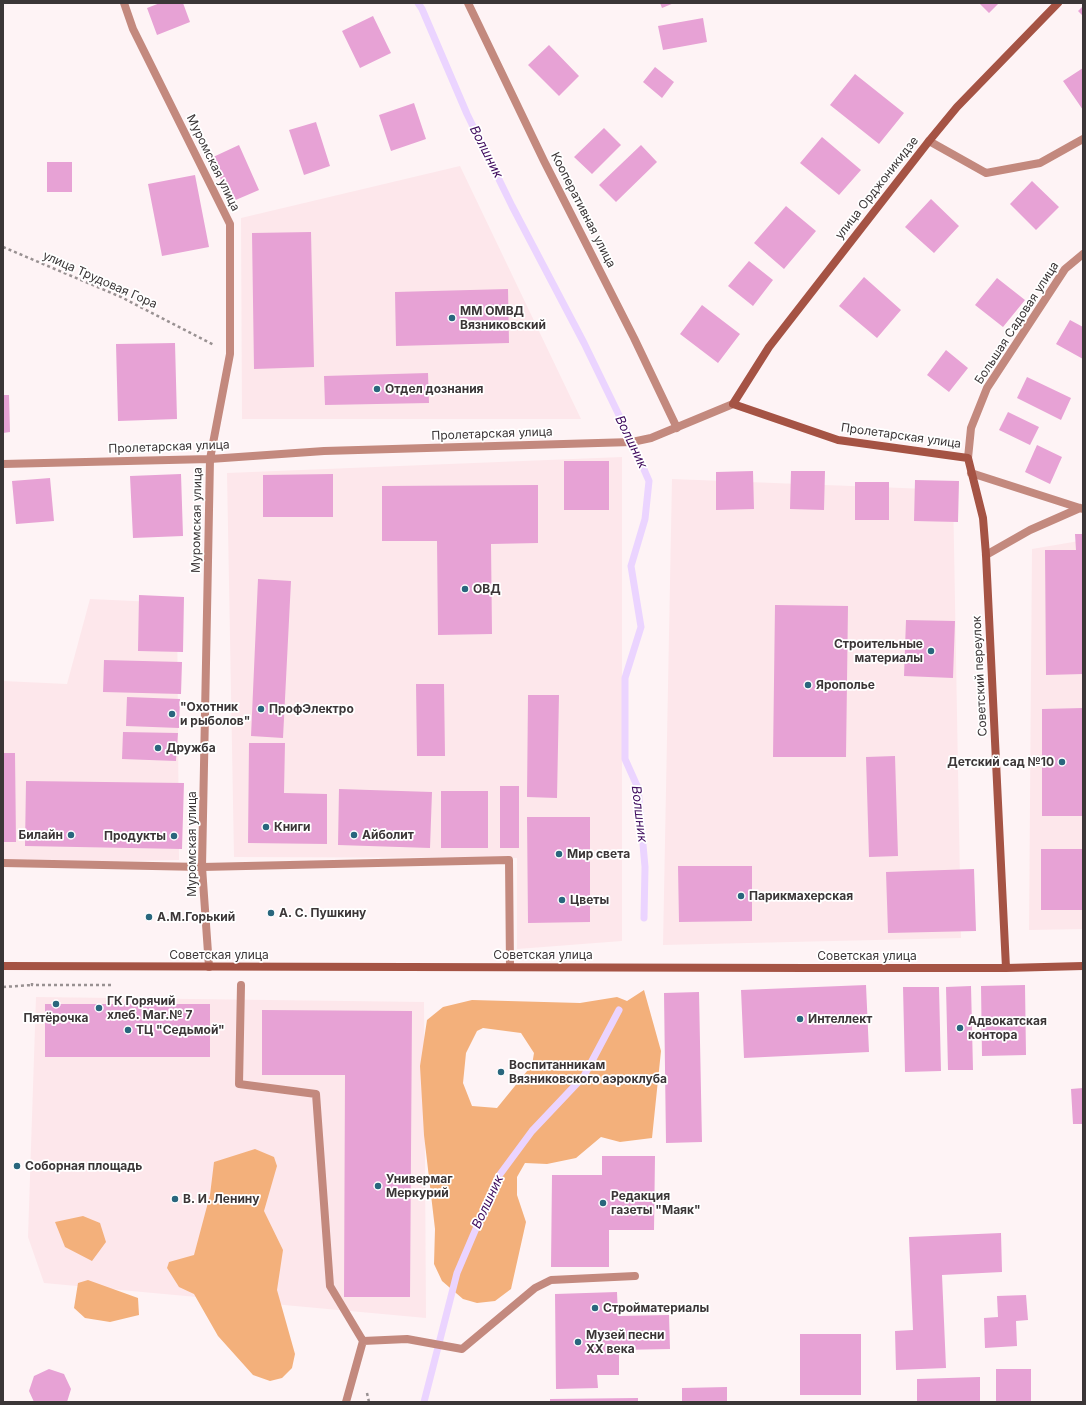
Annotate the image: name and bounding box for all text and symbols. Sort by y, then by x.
street label: Муромская улица [183,112,243,214]
water label: Волшник [466,123,506,181]
street label: улица Орджоникидзе [832,134,922,242]
street label: Кооперативная улица [548,150,618,270]
street label: улица Трудовая Гора [41,248,159,312]
street label: Большая Садовая улица [972,259,1062,387]
place label: ММ ОМВД Вязниковский [460,304,546,332]
marker: ММ ОМВД Вязниковский [447,313,457,323]
place label: Отдел дознания [385,382,484,396]
marker: Отдел дознания [372,384,382,394]
water label: Волшник [612,413,650,471]
street label: Пролетарская улица [840,420,962,452]
street label: Пролетарская улица [431,425,553,443]
street label: Пролетарская улица [108,438,230,456]
street label: Муромская улица [189,467,205,573]
place label: ОВД [473,582,501,596]
marker: ОВД [460,584,470,594]
street label: Советский переулок [970,615,990,737]
place label: Строительные материалы [834,637,923,665]
marker: Строительные материалы [926,646,936,656]
place label: Ярополье [816,678,875,692]
marker: Ярополье [803,680,813,690]
place label: "Охотник и рыболов" [180,700,250,728]
place label: ПрофЭлектро [269,702,354,716]
marker: ПрофЭлектро [256,704,266,714]
marker: "Охотник и рыболов" [167,709,177,719]
place label: Дружба [166,741,216,755]
marker: Дружба [153,743,163,753]
place label: Детский сад №10 [947,755,1054,769]
marker: Детский сад №10 [1057,757,1067,767]
water label: Волшник [628,785,650,843]
street label: Муромская улица [185,791,199,897]
place label: Книги [274,820,311,834]
marker: Книги [261,822,271,832]
place label: Билайн [19,828,63,842]
place label: Айболит [362,828,414,842]
place label: Продукты [104,829,166,843]
marker: Билайн [66,830,76,840]
marker: Айболит [349,830,359,840]
marker: Продукты [169,831,179,841]
place label: Мир света [567,847,630,861]
marker: Мир света [554,849,564,859]
place label: Парикмахерская [749,889,853,903]
marker: Парикмахерская [736,891,746,901]
place label: Цветы [570,893,609,907]
marker: Цветы [557,895,567,905]
place label: А. С. Пушкину [279,906,366,920]
marker: А. С. Пушкину [266,908,276,918]
place label: А.М.Горький [157,910,235,924]
marker: А.М.Горький [144,912,154,922]
street label: Советская улица [169,948,269,962]
street label: Советская улица [493,948,593,962]
street label: Советская улица [817,949,917,963]
place label: ГК Горячий хлеб. Маг.№ 7 [107,994,192,1022]
marker: Пятёрочка [51,999,61,1009]
marker: ГК Горячий хлеб. Маг.№ 7 [94,1003,104,1013]
place label: Пятёрочка [23,1011,89,1025]
place label: Интеллект [808,1012,872,1026]
marker: Интеллект [795,1014,805,1024]
place label: Адвокатская контора [968,1014,1047,1042]
place label: ТЦ "Седьмой" [136,1023,225,1037]
marker: Адвокатская контора [955,1023,965,1033]
marker: ТЦ "Седьмой" [123,1025,133,1035]
place label: Воспитанникам Вязниковского аэроклуба [509,1058,667,1086]
marker: Воспитанникам Вязниковского аэроклуба [496,1067,506,1077]
place label: Соборная площадь [25,1159,142,1173]
marker: Соборная площадь [12,1161,22,1171]
place label: Универмаг Меркурий [386,1172,453,1200]
water label: Волшник [469,1173,507,1231]
marker: Универмаг Меркурий [373,1181,383,1191]
place label: Редакция газеты "Маяк" [611,1189,701,1217]
place label: В. И. Ленину [183,1192,260,1206]
marker: В. И. Ленину [170,1194,180,1204]
marker: Редакция газеты "Маяк" [598,1198,608,1208]
place label: Стройматериалы [603,1301,709,1315]
marker: Стройматериалы [590,1303,600,1313]
place label: Музей песни XX века [586,1328,665,1356]
marker: Музей песни XX века [573,1337,583,1347]

